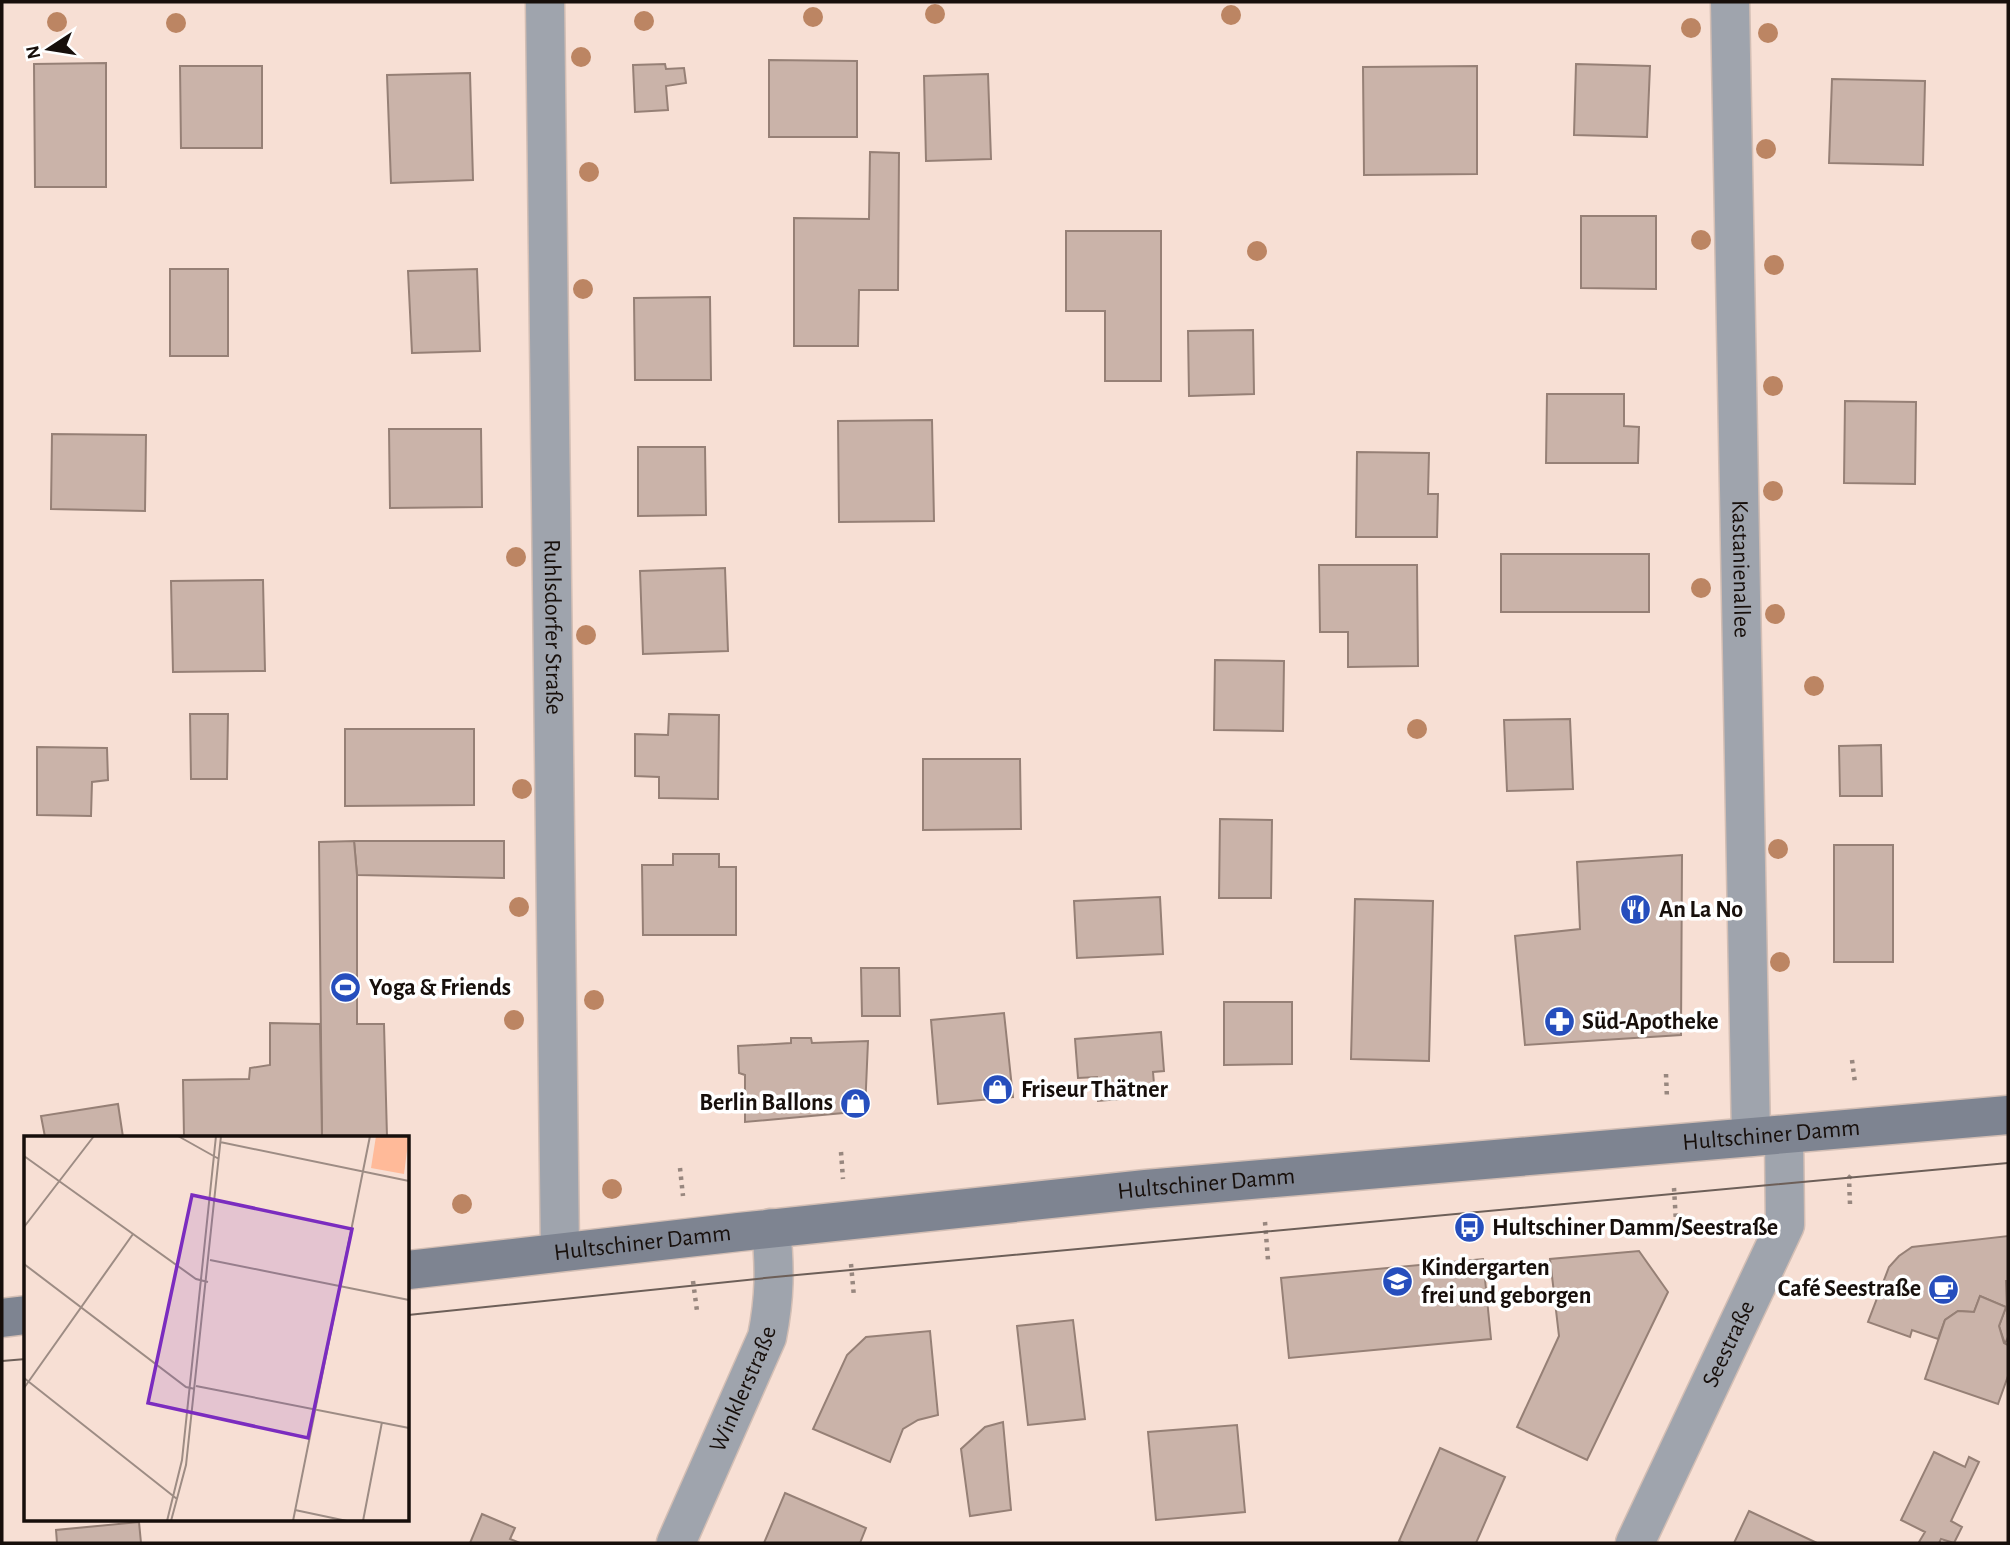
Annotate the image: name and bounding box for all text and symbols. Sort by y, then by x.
north arrow [14,14,84,84]
text: N [23,44,45,61]
street label: Kastanienallee [1727,500,1754,638]
street label: Ruhlsdorfer Straße [539,539,566,715]
restaurant icon: An La No [1619,893,1653,927]
place label: An La No [1659,898,1743,922]
sports icon: Yoga & Friends [329,971,363,1005]
place label: Yoga & Friends [369,976,511,1000]
pharmacy icon: Süd-Apotheke [1542,1005,1576,1039]
place label: Süd-Apotheke [1582,1010,1718,1034]
shop icon: Friseur Thätner [981,1073,1015,1107]
place label: Friseur Thätner [1021,1078,1169,1102]
shop icon: Berlin Ballons [839,1086,873,1120]
place label: Berlin Ballons [699,1091,833,1115]
street label: Hultschiner Damm [1681,1116,1861,1155]
inset map [24,1136,410,1520]
street label: Hultschiner Damm [1116,1164,1296,1204]
bus stop icon: Hultschiner Damm/Seestraße [1452,1211,1486,1245]
place label: Hultschiner Damm/Seestraße [1492,1216,1778,1240]
street label: Hultschiner Damm [553,1221,732,1265]
place label: Kindergarten frei und geborgen [1421,1256,1591,1308]
school or university icon: Kindergarten frei und geborgen [1381,1265,1415,1299]
cafe icon: Café Seestraße [1927,1272,1961,1306]
place label: Café Seestraße [1778,1277,1921,1301]
street label: Seestraße [1698,1297,1759,1391]
street label: Winklerstraße [706,1325,781,1456]

